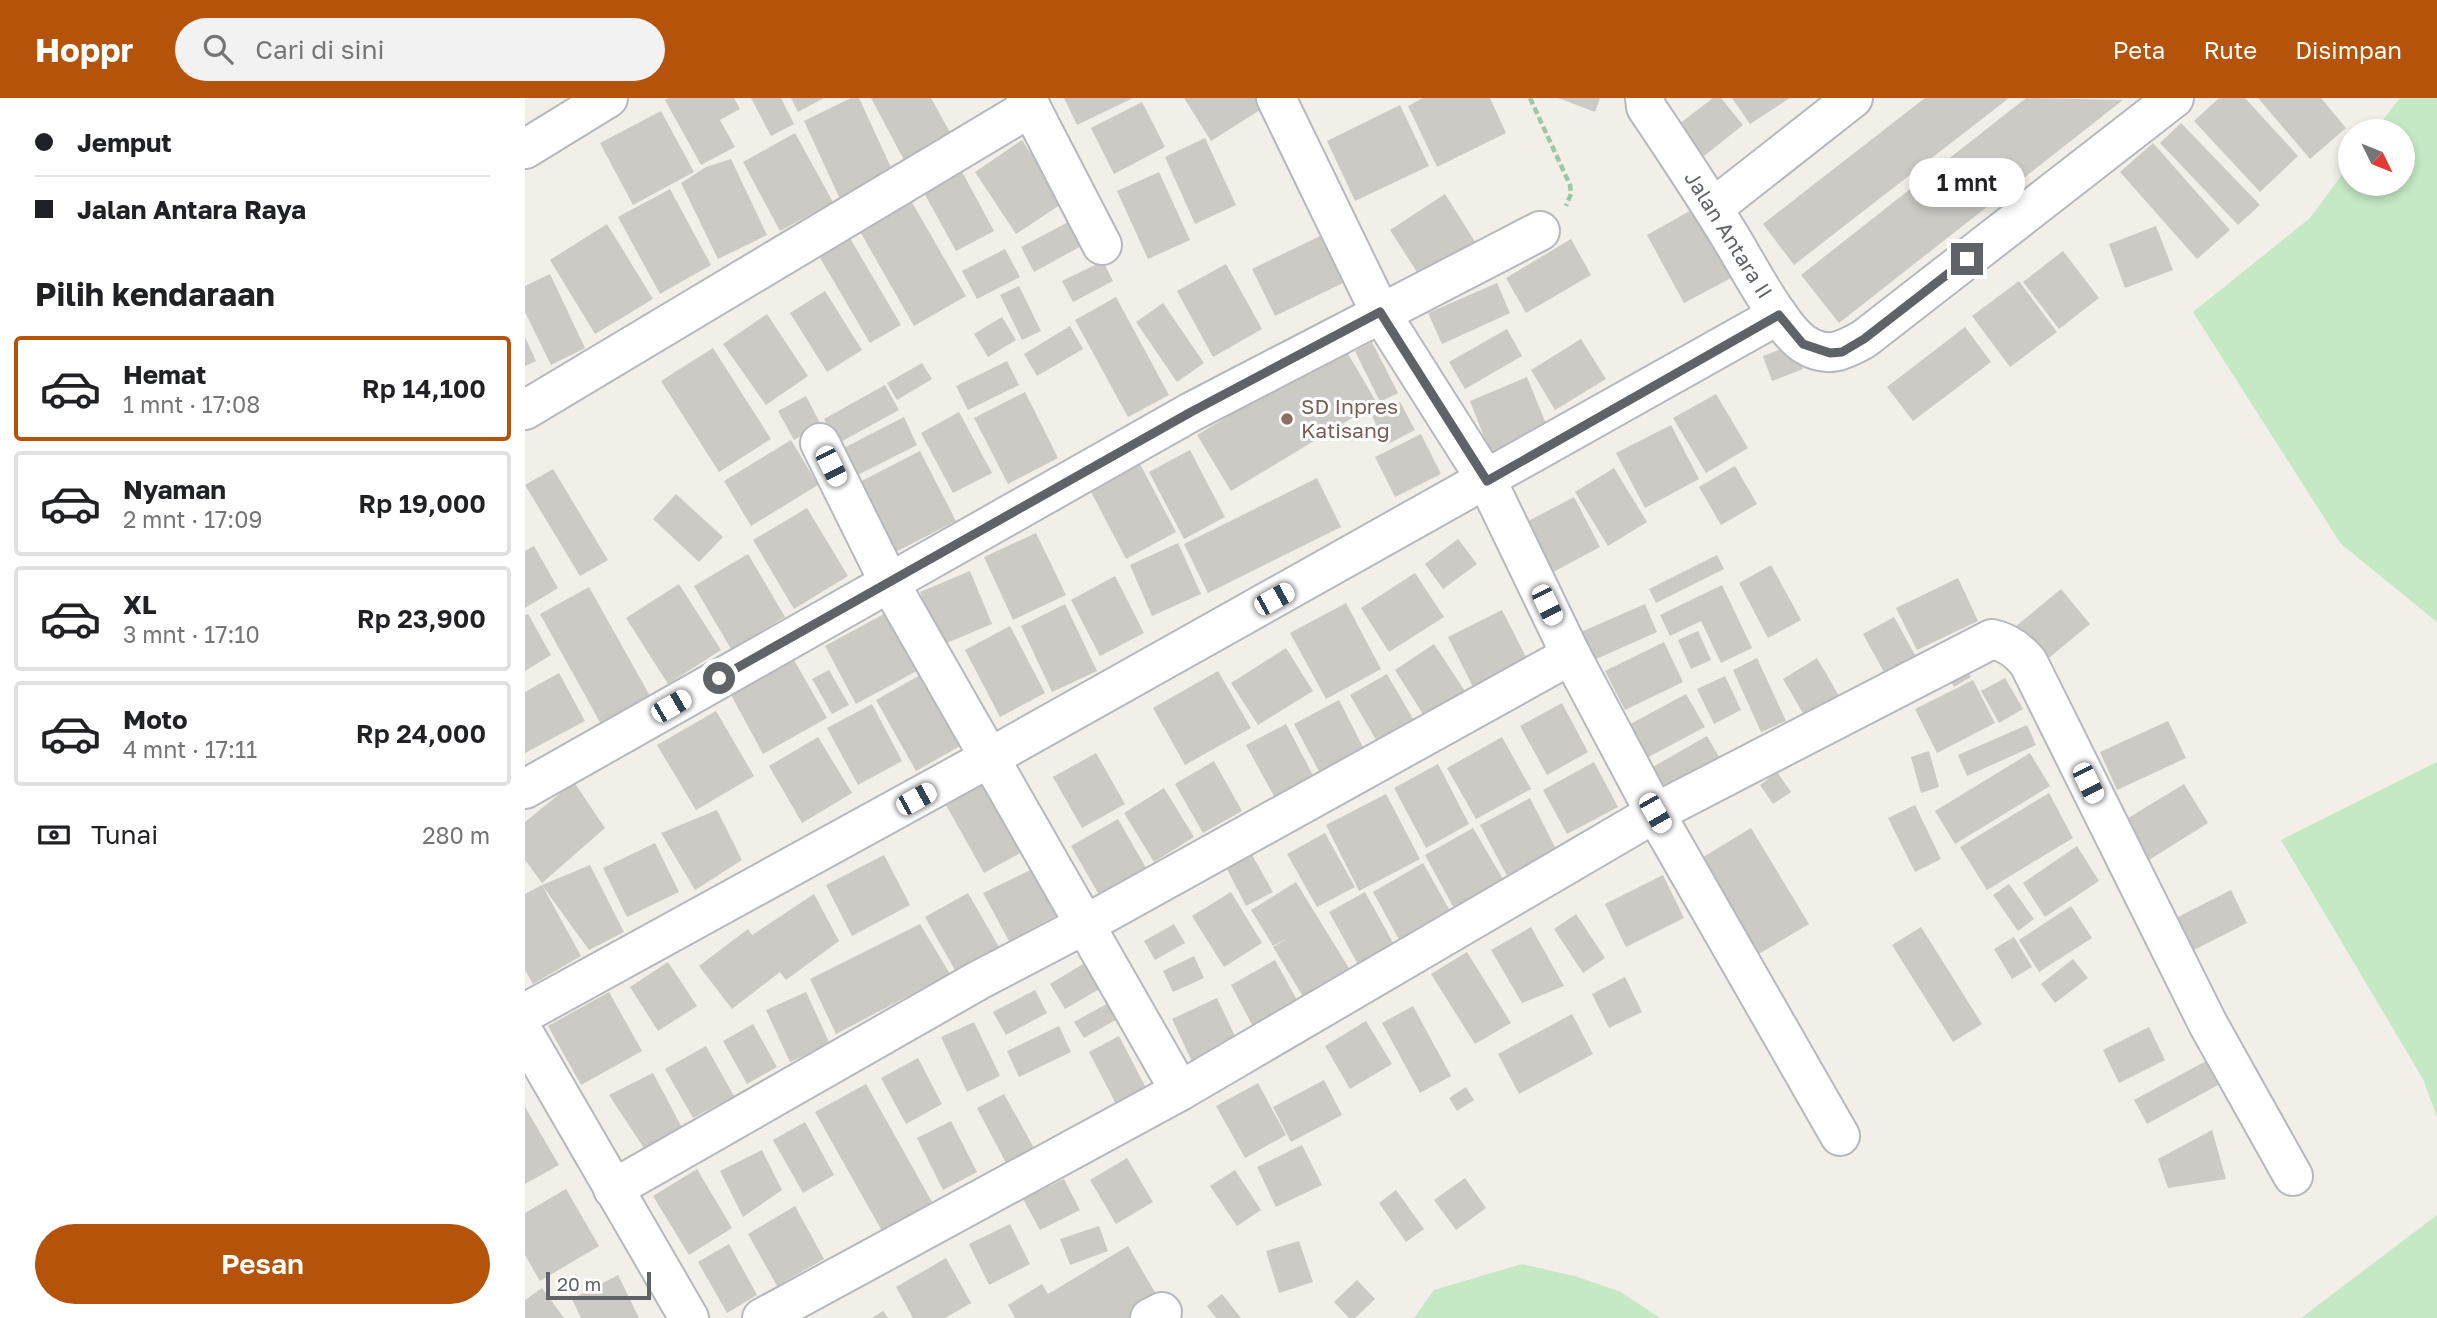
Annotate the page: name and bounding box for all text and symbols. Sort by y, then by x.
search box [175,18,665,81]
text: Hoppr [35,30,133,69]
icon: search [199,30,237,68]
text: Cari di sini [255,34,385,65]
text: Peta [2113,35,2165,64]
text: Rute [2203,35,2257,64]
text: Disimpan [2295,35,2402,64]
north arrow [2338,119,2415,196]
map controls [2338,119,2415,196]
text: Jemput [77,127,172,158]
callout: 1 mnt [1909,158,2025,206]
street label: Jalan Antara II [1679,166,1778,303]
text: 1 mnt [1937,168,1997,196]
text: Jalan Antara Raya [77,194,306,225]
route end [1951,243,1983,275]
text: Pilih kendaraan [35,275,275,313]
icon: car [39,357,102,420]
text: Hemat [123,359,206,390]
text: Rp 14,100 [362,373,486,404]
text: 1 mnt · 17:08 [123,390,260,418]
place label: SD Inpres Katisang [1301,393,1398,443]
marker: SD Inpres Katisang [1279,411,1295,427]
car [813,443,850,489]
icon: car [39,472,102,535]
text: Nyaman [123,474,226,505]
text: Rp 19,000 [358,488,486,519]
text: 2 mnt · 17:09 [123,505,262,533]
car [1251,580,1298,618]
car [1529,582,1566,628]
icon: car [39,587,102,650]
text: XL [123,589,157,620]
text: Rp 23,900 [357,603,486,634]
text: 3 mnt · 17:10 [123,620,260,648]
route start [703,662,735,694]
car [648,686,695,726]
icon: car [39,702,102,765]
text: Moto [123,704,188,735]
text: Rp 24,000 [356,718,486,749]
text: 4 mnt · 17:11 [123,735,257,763]
car [2070,760,2107,806]
car [893,780,940,818]
car [1636,790,1675,836]
icon: cash [35,816,73,854]
text: Tunai [91,819,158,850]
text: 280 m [422,821,490,849]
button: Pesan [35,1224,490,1304]
scale bar [546,1269,651,1301]
text: 20 m [557,1272,601,1295]

